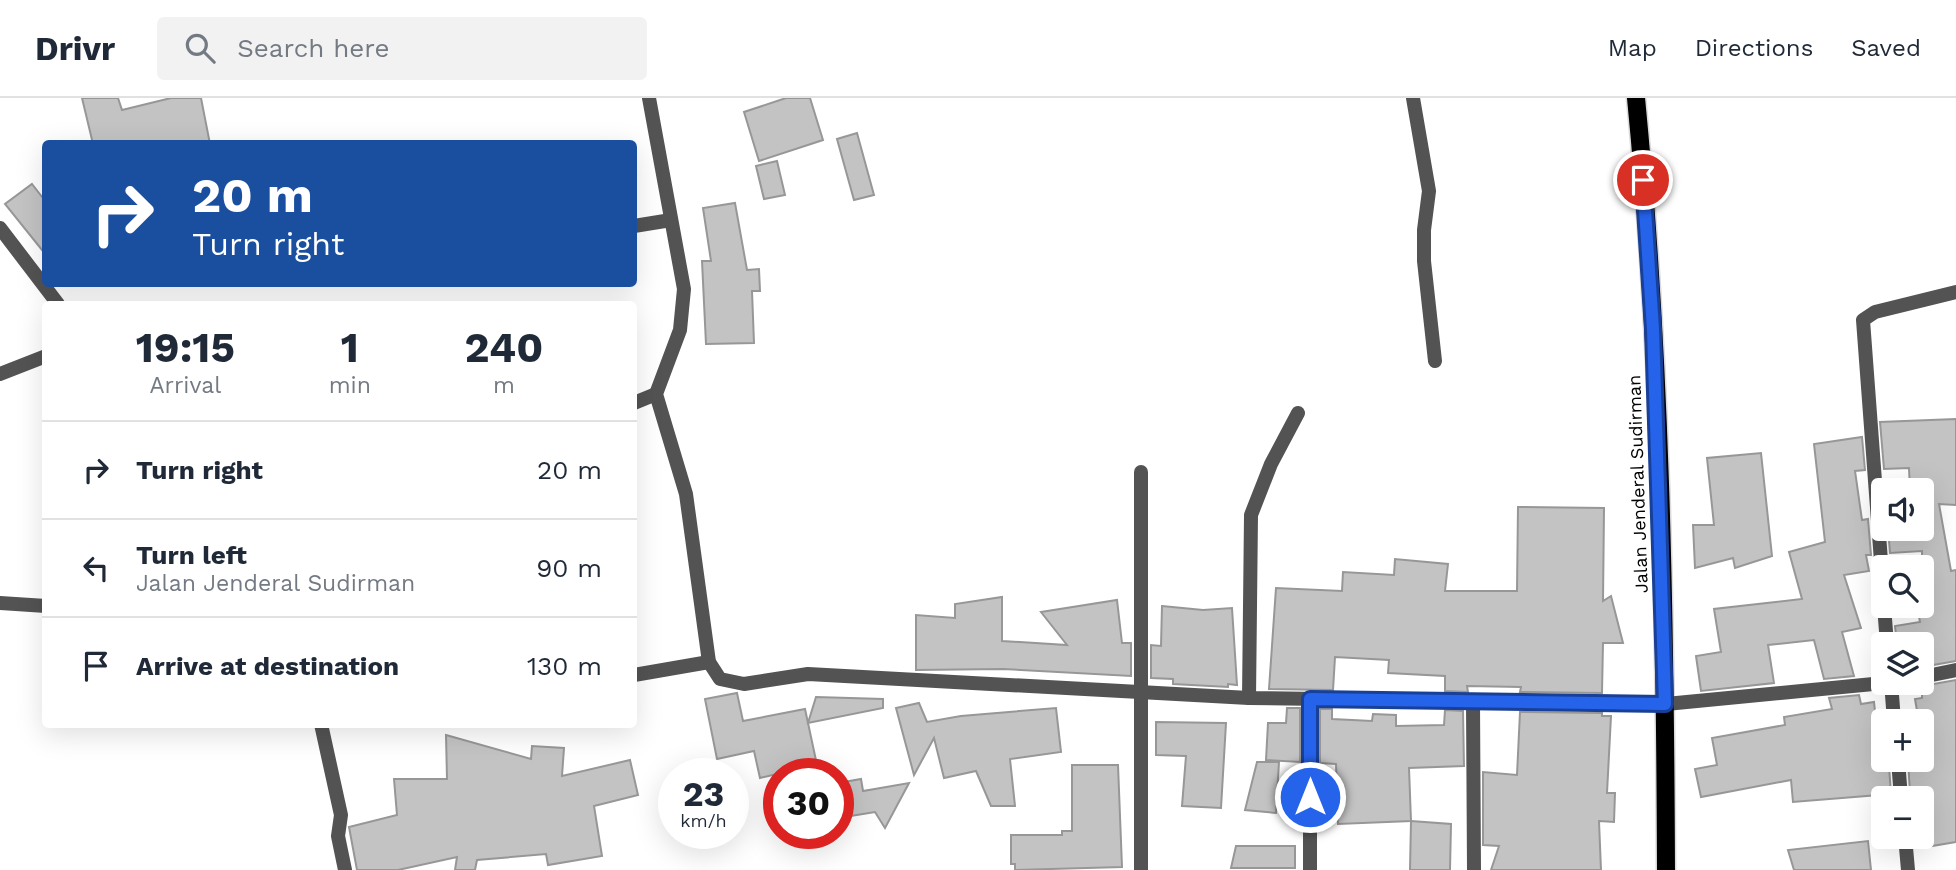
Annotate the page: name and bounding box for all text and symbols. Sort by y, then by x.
search box [157,17,647,80]
text: Drivr [35,29,115,68]
icon: search [181,29,219,67]
text: Search here [237,33,390,63]
text: Map [1608,34,1657,62]
text: Directions [1695,34,1813,62]
text: Saved [1851,34,1921,62]
pin [1613,150,1673,210]
icon: arrive [1624,161,1662,199]
text: 20 m [192,166,313,224]
icon: right [77,168,168,259]
text: Turn right [192,225,344,263]
text: 19:15 [136,323,235,372]
text: 1 [341,323,359,372]
text: 240 [465,323,543,372]
text: Arrival [149,372,221,399]
text: min [329,372,371,399]
text: m [493,372,515,399]
street label: Jalan Jenderal Sudirman [1623,374,1652,594]
icon: right [77,451,115,489]
text: Turn right [136,455,263,485]
text: 20 m [537,455,602,485]
map controls [1871,478,1934,849]
button: sound [1871,478,1934,541]
text: Turn left [136,540,247,570]
icon: left [77,549,115,587]
text: 90 m [536,553,602,583]
button: search [1871,555,1934,618]
text: Jalan Jenderal Sudirman [136,570,415,597]
button: layers [1871,632,1934,695]
icon: arrive [77,647,115,685]
text: Arrive at destination [136,651,399,681]
text: 130 m [527,651,602,681]
button: + [1871,709,1934,772]
speed limit sign: 30 [763,758,854,849]
position arrow [1273,760,1347,834]
text: 23 [683,773,724,815]
button: − [1871,786,1934,849]
text: km/h [680,810,727,831]

